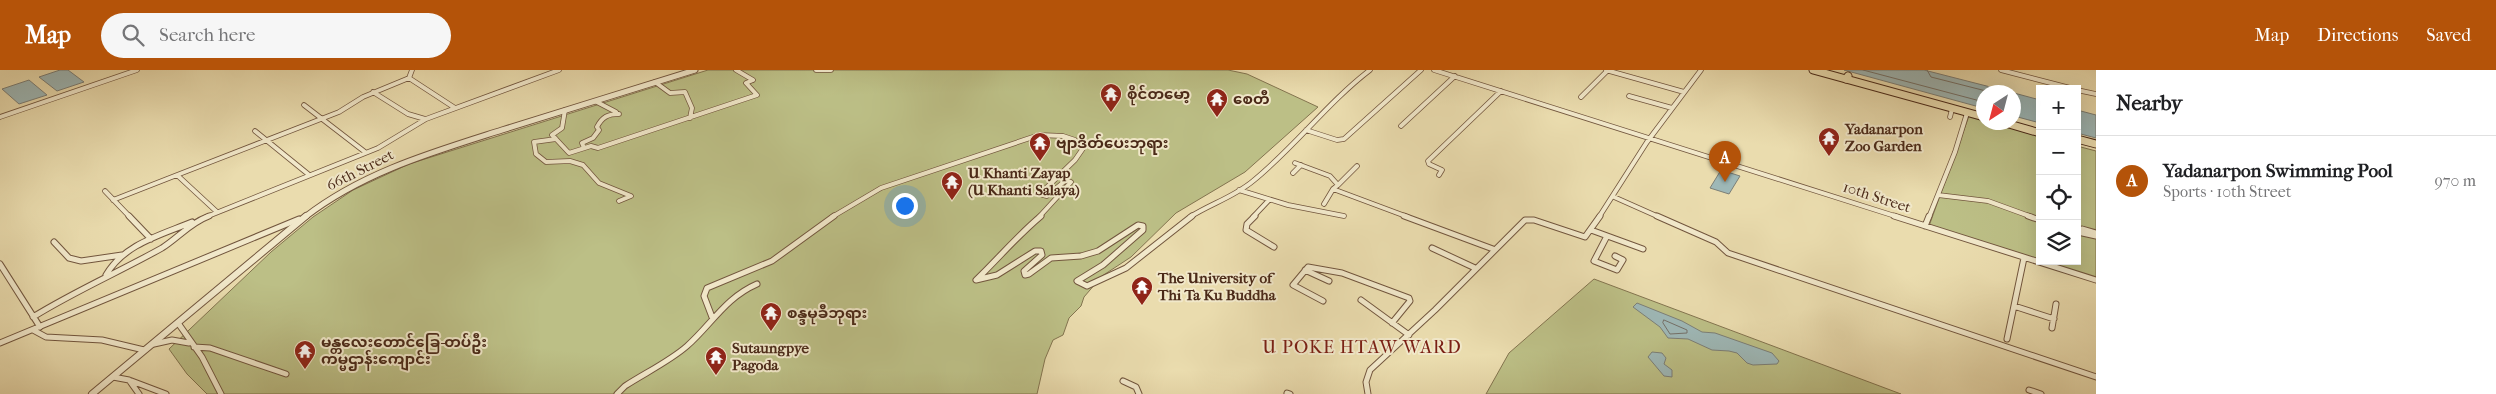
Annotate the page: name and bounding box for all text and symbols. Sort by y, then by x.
search box [101,13,451,58]
text: Map [25,21,71,49]
icon: search [119,21,147,49]
text: Search here [159,24,255,46]
text: Map [2255,25,2289,46]
text: Directions [2317,25,2398,46]
text: Saved [2426,25,2471,46]
temple icon: စိုင်တမော့ [1099,82,1123,113]
place label: စိုင်တမော့ [1127,84,1190,106]
north arrow [1976,85,2021,130]
map controls [2036,85,2081,265]
button: + [2036,85,2081,130]
temple icon: စေတီ [1205,87,1229,118]
place label: စေတီ [1233,89,1270,108]
text: Nearby [2116,91,2182,115]
place label: Yadanarpon Zoo Garden [1844,120,1923,155]
temple icon: Yadanarpon Zoo Garden [1817,126,1841,157]
button: − [2036,130,2081,175]
temple icon: ဗျာဒိတ်ပေးဘုရား [1028,131,1052,162]
place label: ဗျာဒိတ်ပေးဘုရား [1056,133,1169,155]
pin: A [1709,141,1741,182]
street label: 66th Street [323,145,397,195]
text: Yadanarpon Swimming Pool [2163,160,2393,182]
place label: U Khanti Zayap (U Khanti Salaya) [967,164,1080,199]
temple icon: U Khanti Zayap (U Khanti Salaya) [940,170,964,201]
text: A [2127,171,2137,190]
text: 970 m [2434,171,2476,190]
button: locate [2036,175,2081,220]
street label: 10th Street [1841,178,1914,217]
text: Sports · 10th Street [2163,182,2291,201]
your location [892,193,918,219]
button: layers [2036,220,2081,265]
place label: The University of Thi Ta Ku Buddha [1157,269,1277,304]
temple icon: The University of Thi Ta Ku Buddha [1130,275,1154,306]
temple icon: စန္ဒမုခီဘုရား [759,301,783,332]
place label: စန္ဒမုခီဘုရား [787,303,867,325]
place label: မန္တလေးတောင်ခြေ-တပ်ဦး ကမ္မဌာန်းကျောင်း [321,332,487,371]
district label: U POKE HTAW WARD [1262,337,1462,358]
temple icon: မန္တလေးတောင်ခြေ-တပ်ဦး ကမ္မဌာန်းကျောင်း [293,339,317,370]
place label: Sutaungpye Pagoda [732,339,810,374]
temple icon: Sutaungpye Pagoda [704,345,728,376]

